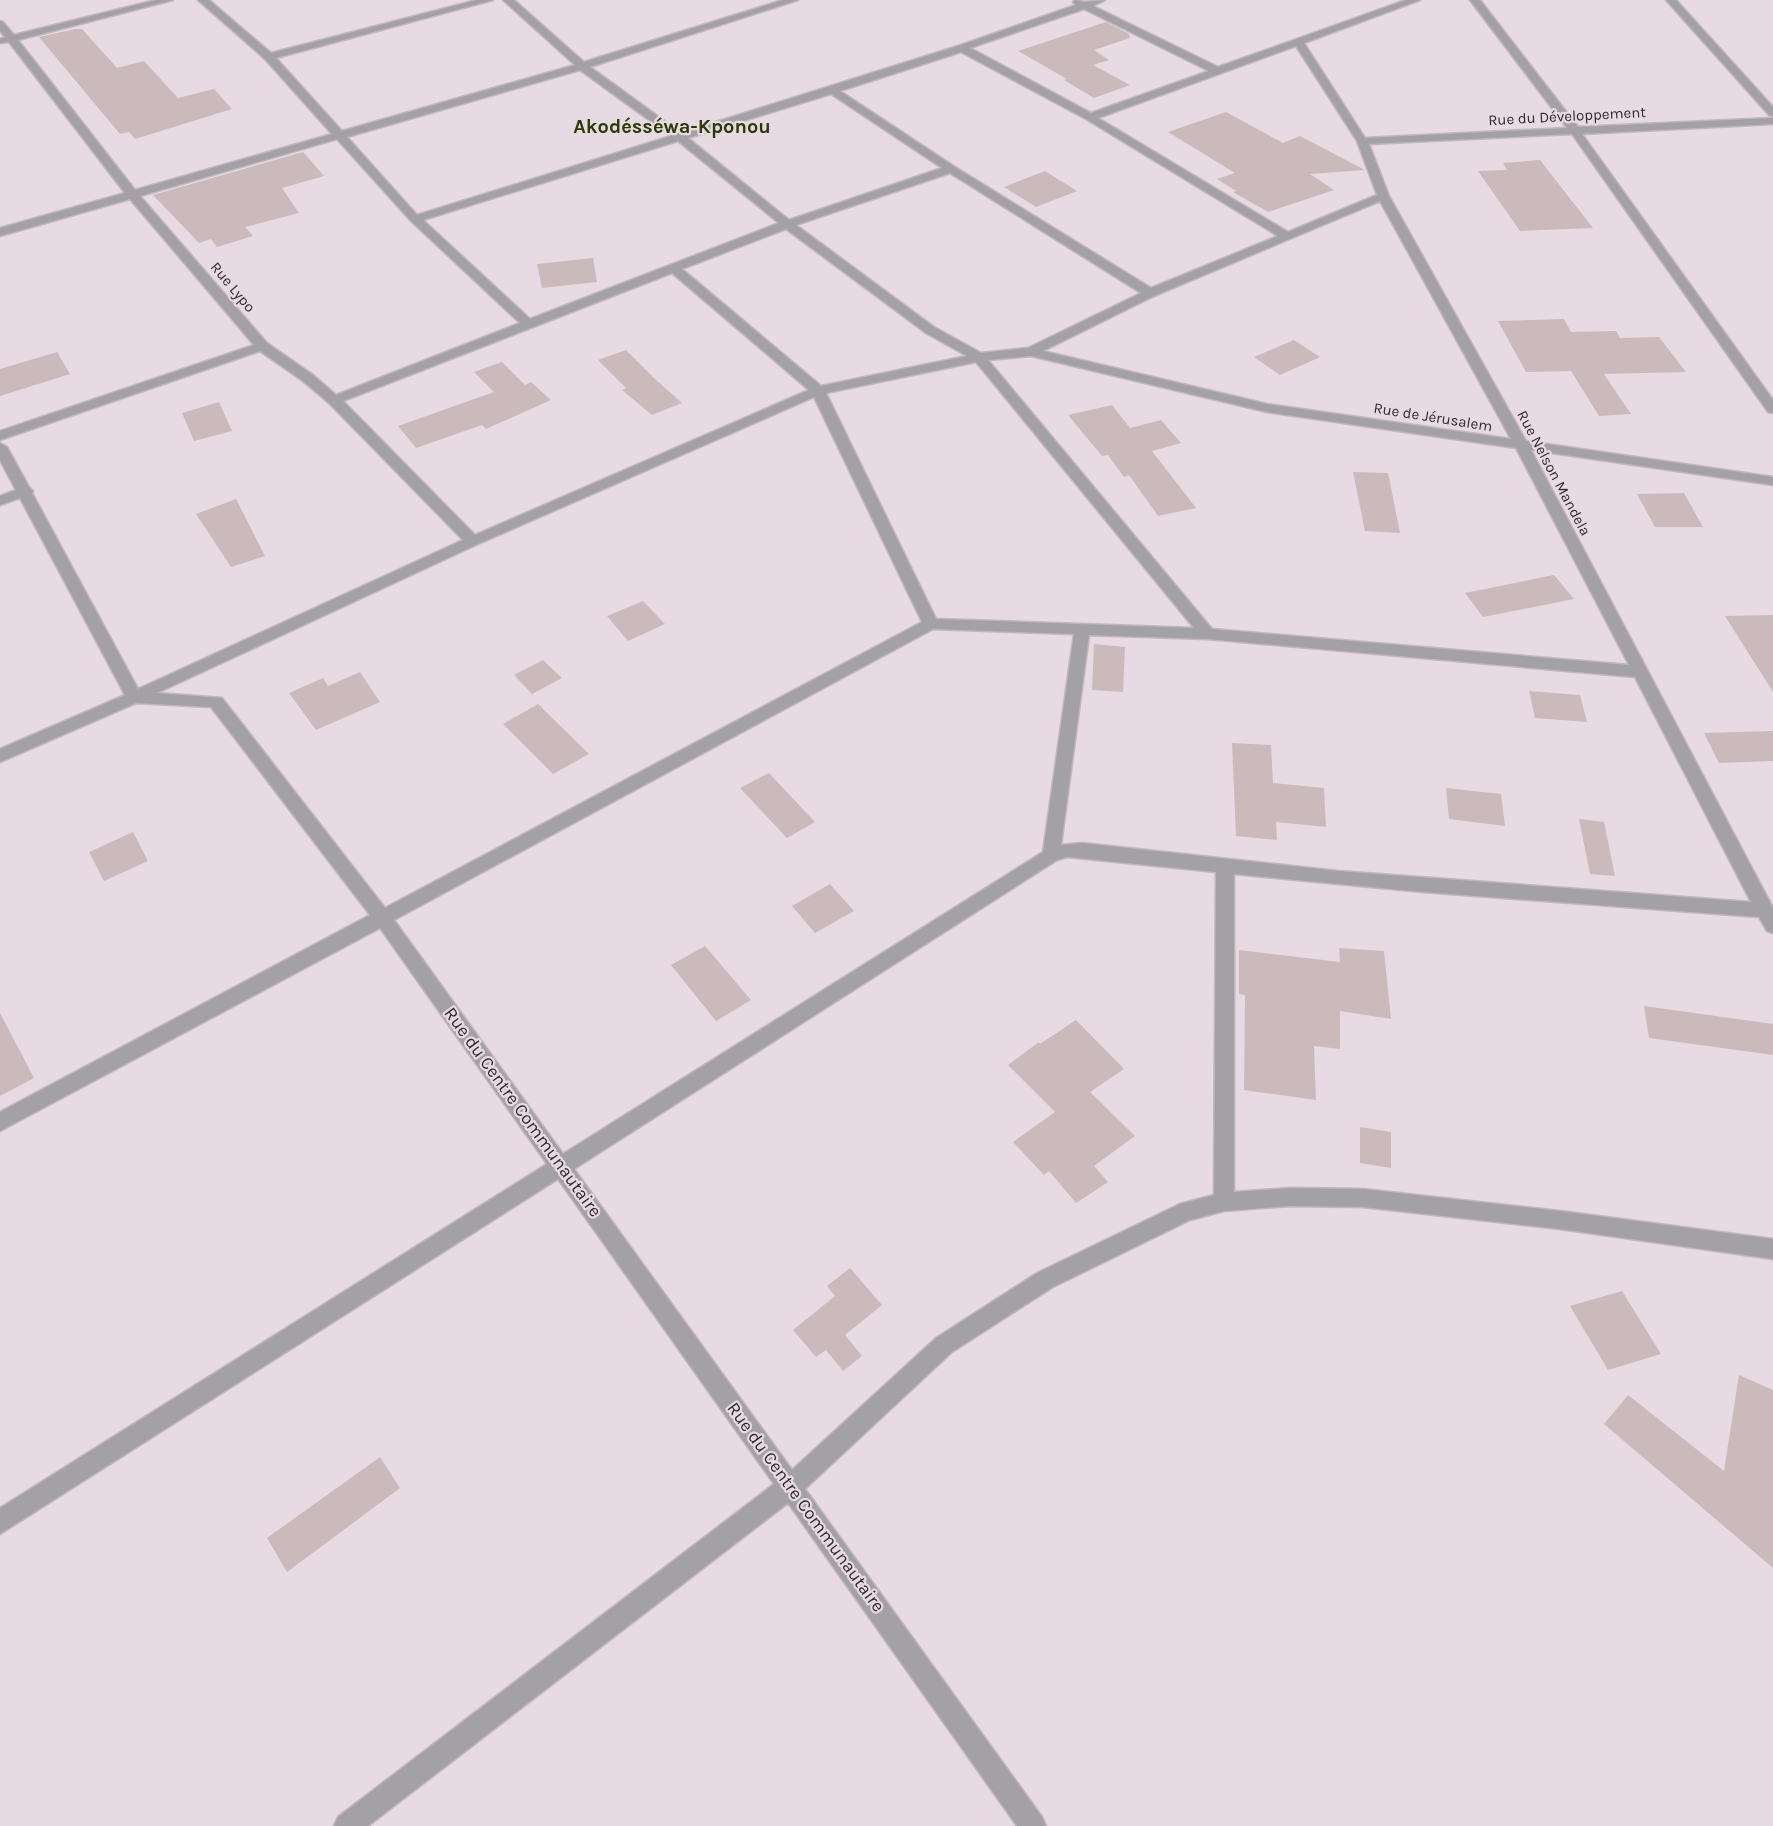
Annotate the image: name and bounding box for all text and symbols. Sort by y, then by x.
street label: Rue du Développement [1488,103,1647,129]
district label: Akodésséwa-Kponou [573,115,771,138]
street label: Rue Lypo [207,258,259,316]
street label: Rue de Jérusalem [1372,399,1494,435]
street label: Rue Nelson Mandela [1513,407,1595,539]
street label: Rue du Centre Communautaire [439,1003,607,1221]
street label: Rue du Centre Communautaire [722,1398,890,1616]

